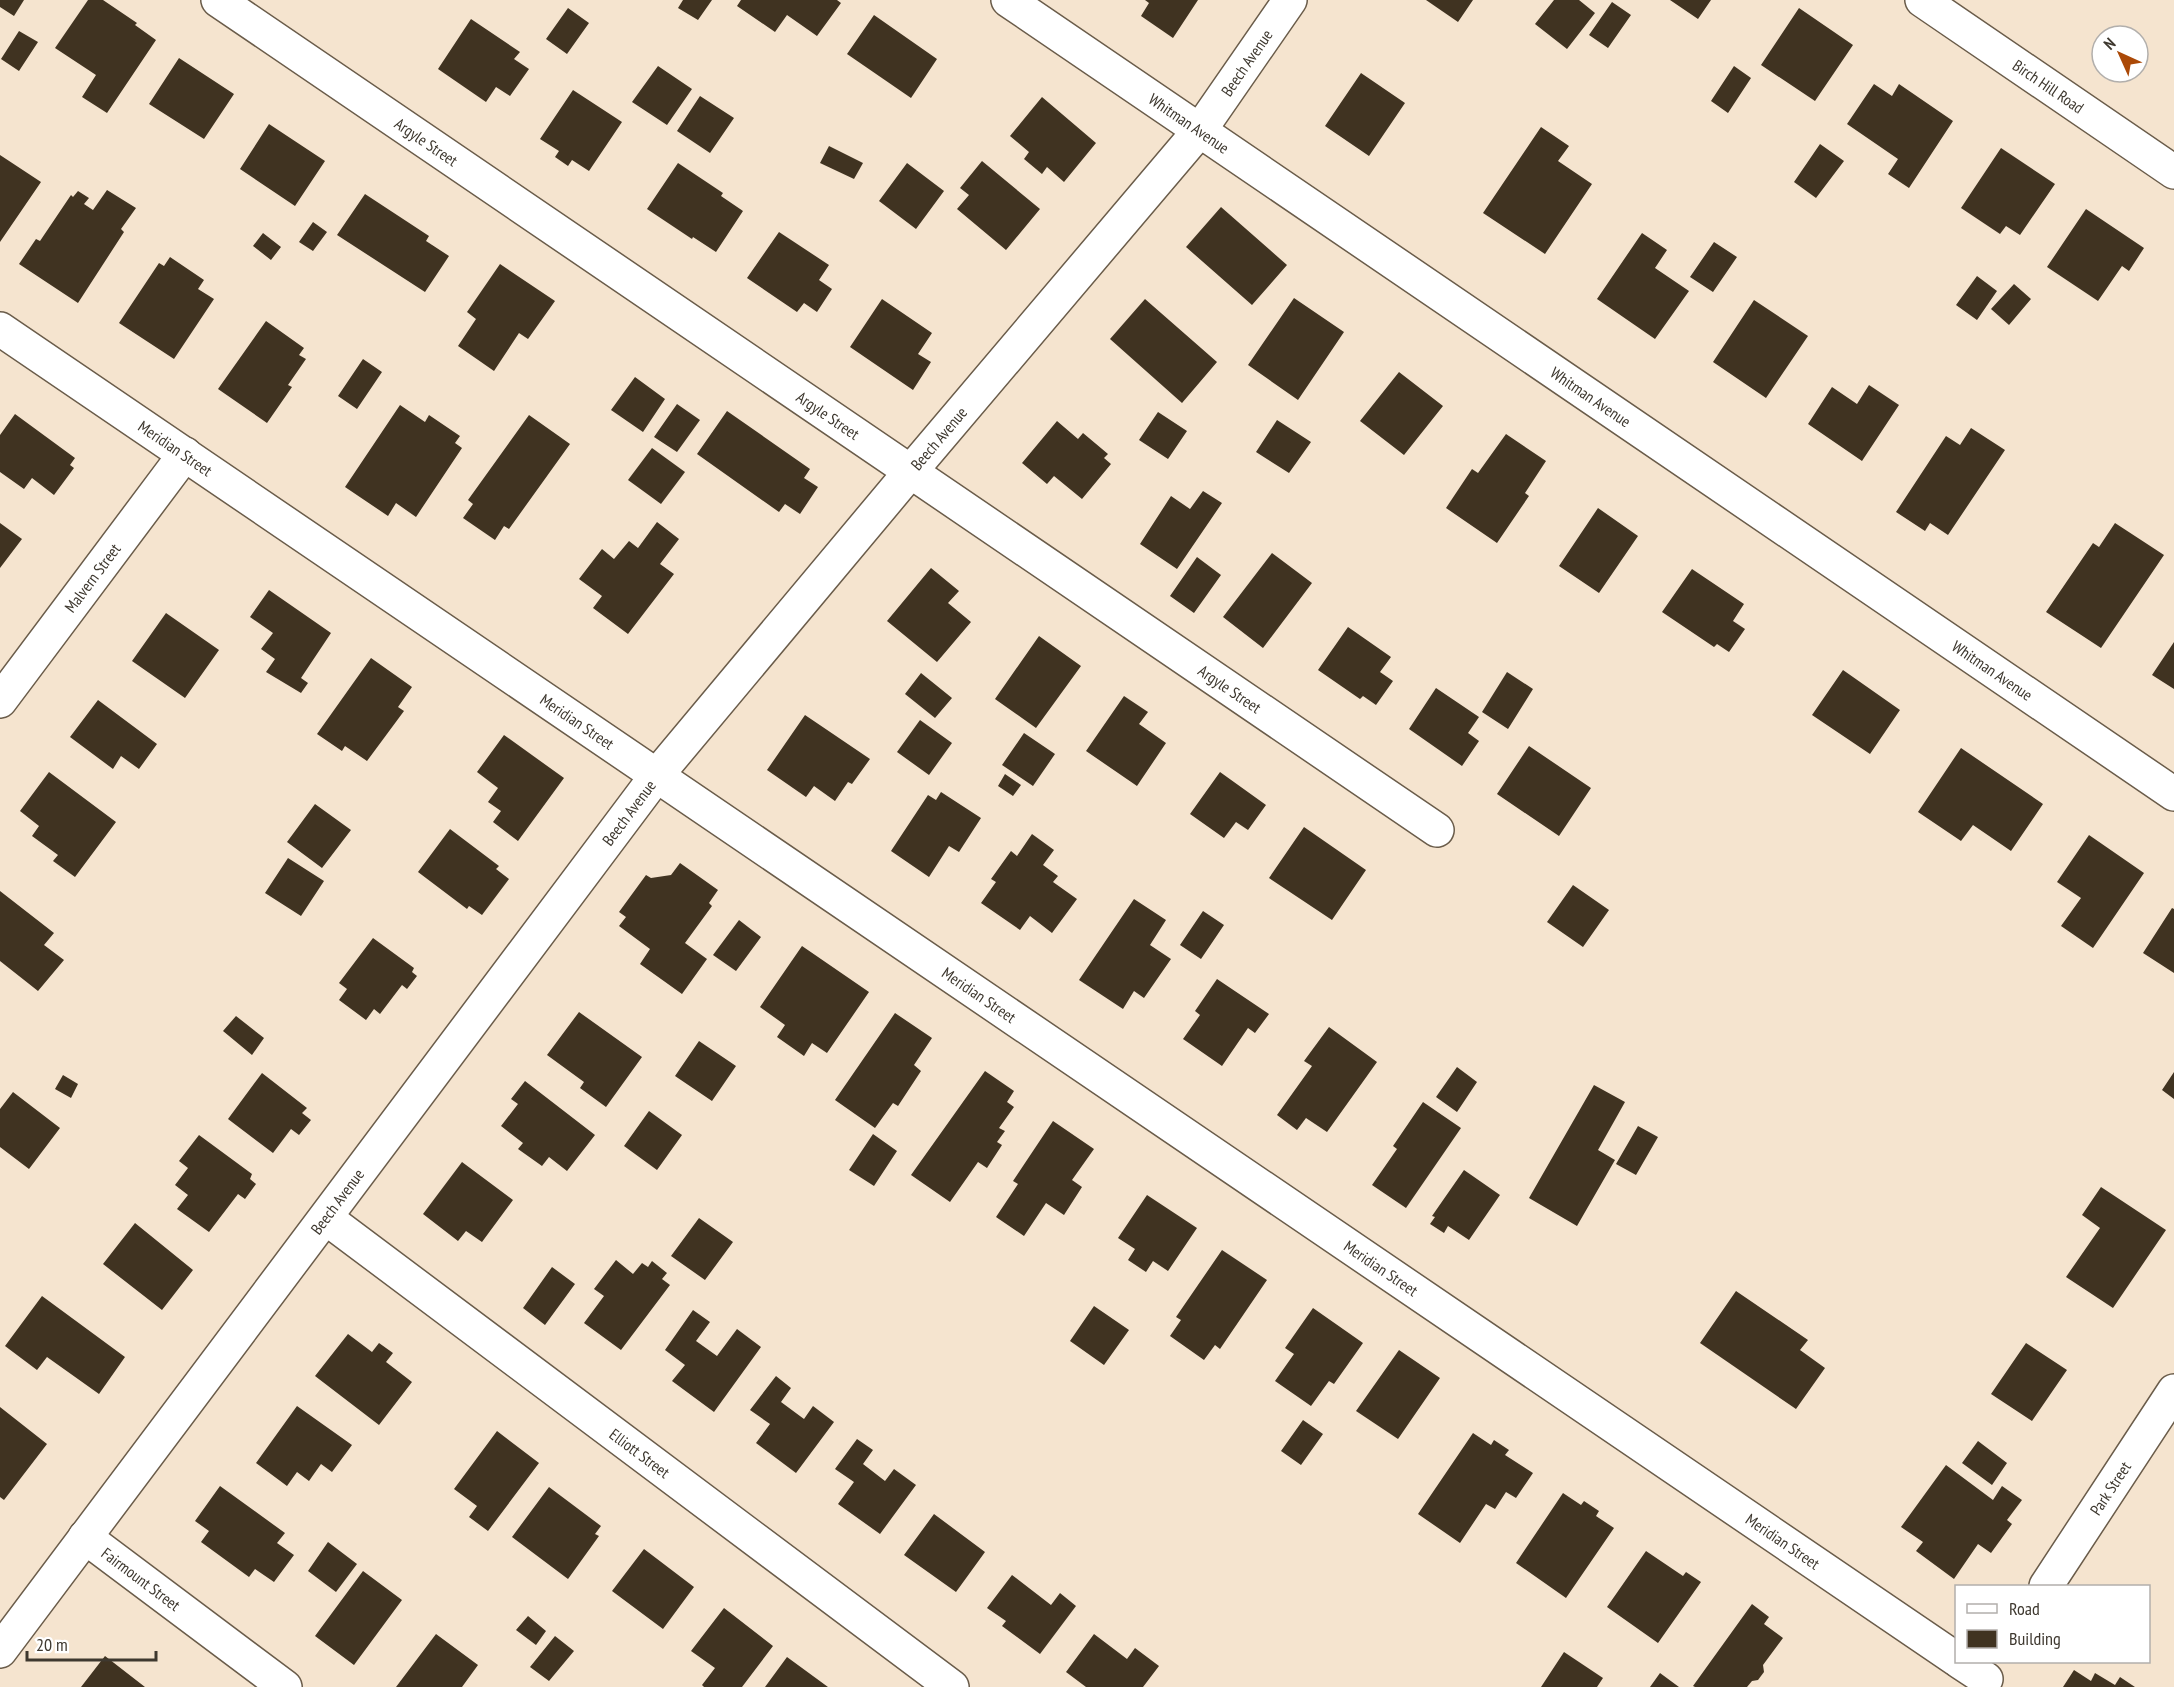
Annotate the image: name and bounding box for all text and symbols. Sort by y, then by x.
north arrow [2090,24,2150,84]
street label: Beech Avenue [1217,25,1277,100]
text: N [2099,33,2120,54]
street label: Birch Hill Road [2009,55,2088,118]
street label: Whitman Avenue [1145,89,1233,158]
street label: Argyle Street [391,113,462,171]
street label: Whitman Avenue [1547,362,1635,431]
street label: Argyle Street [793,387,864,444]
street label: Beech Avenue [906,403,971,474]
street label: Meridian Street [134,416,217,481]
street label: Malvern Street [60,539,125,616]
street label: Whitman Avenue [1948,636,2037,705]
street label: Argyle Street [1194,660,1266,718]
street label: Meridian Street [536,689,619,754]
street label: Beech Avenue [598,776,660,849]
street label: Meridian Street [938,963,1020,1027]
street label: Beech Avenue [306,1165,368,1238]
street label: Meridian Street [1340,1236,1422,1301]
street label: Elliott Street [606,1424,674,1482]
street label: Park Street [2085,1457,2135,1519]
street label: Meridian Street [1742,1509,1824,1574]
street label: Fairmount Street [98,1543,185,1615]
legend [1955,1585,2150,1663]
text: Road [2009,1597,2040,1620]
scale bar [27,1624,156,1662]
text: Building [2009,1627,2061,1650]
text: 20 m [36,1633,68,1656]

